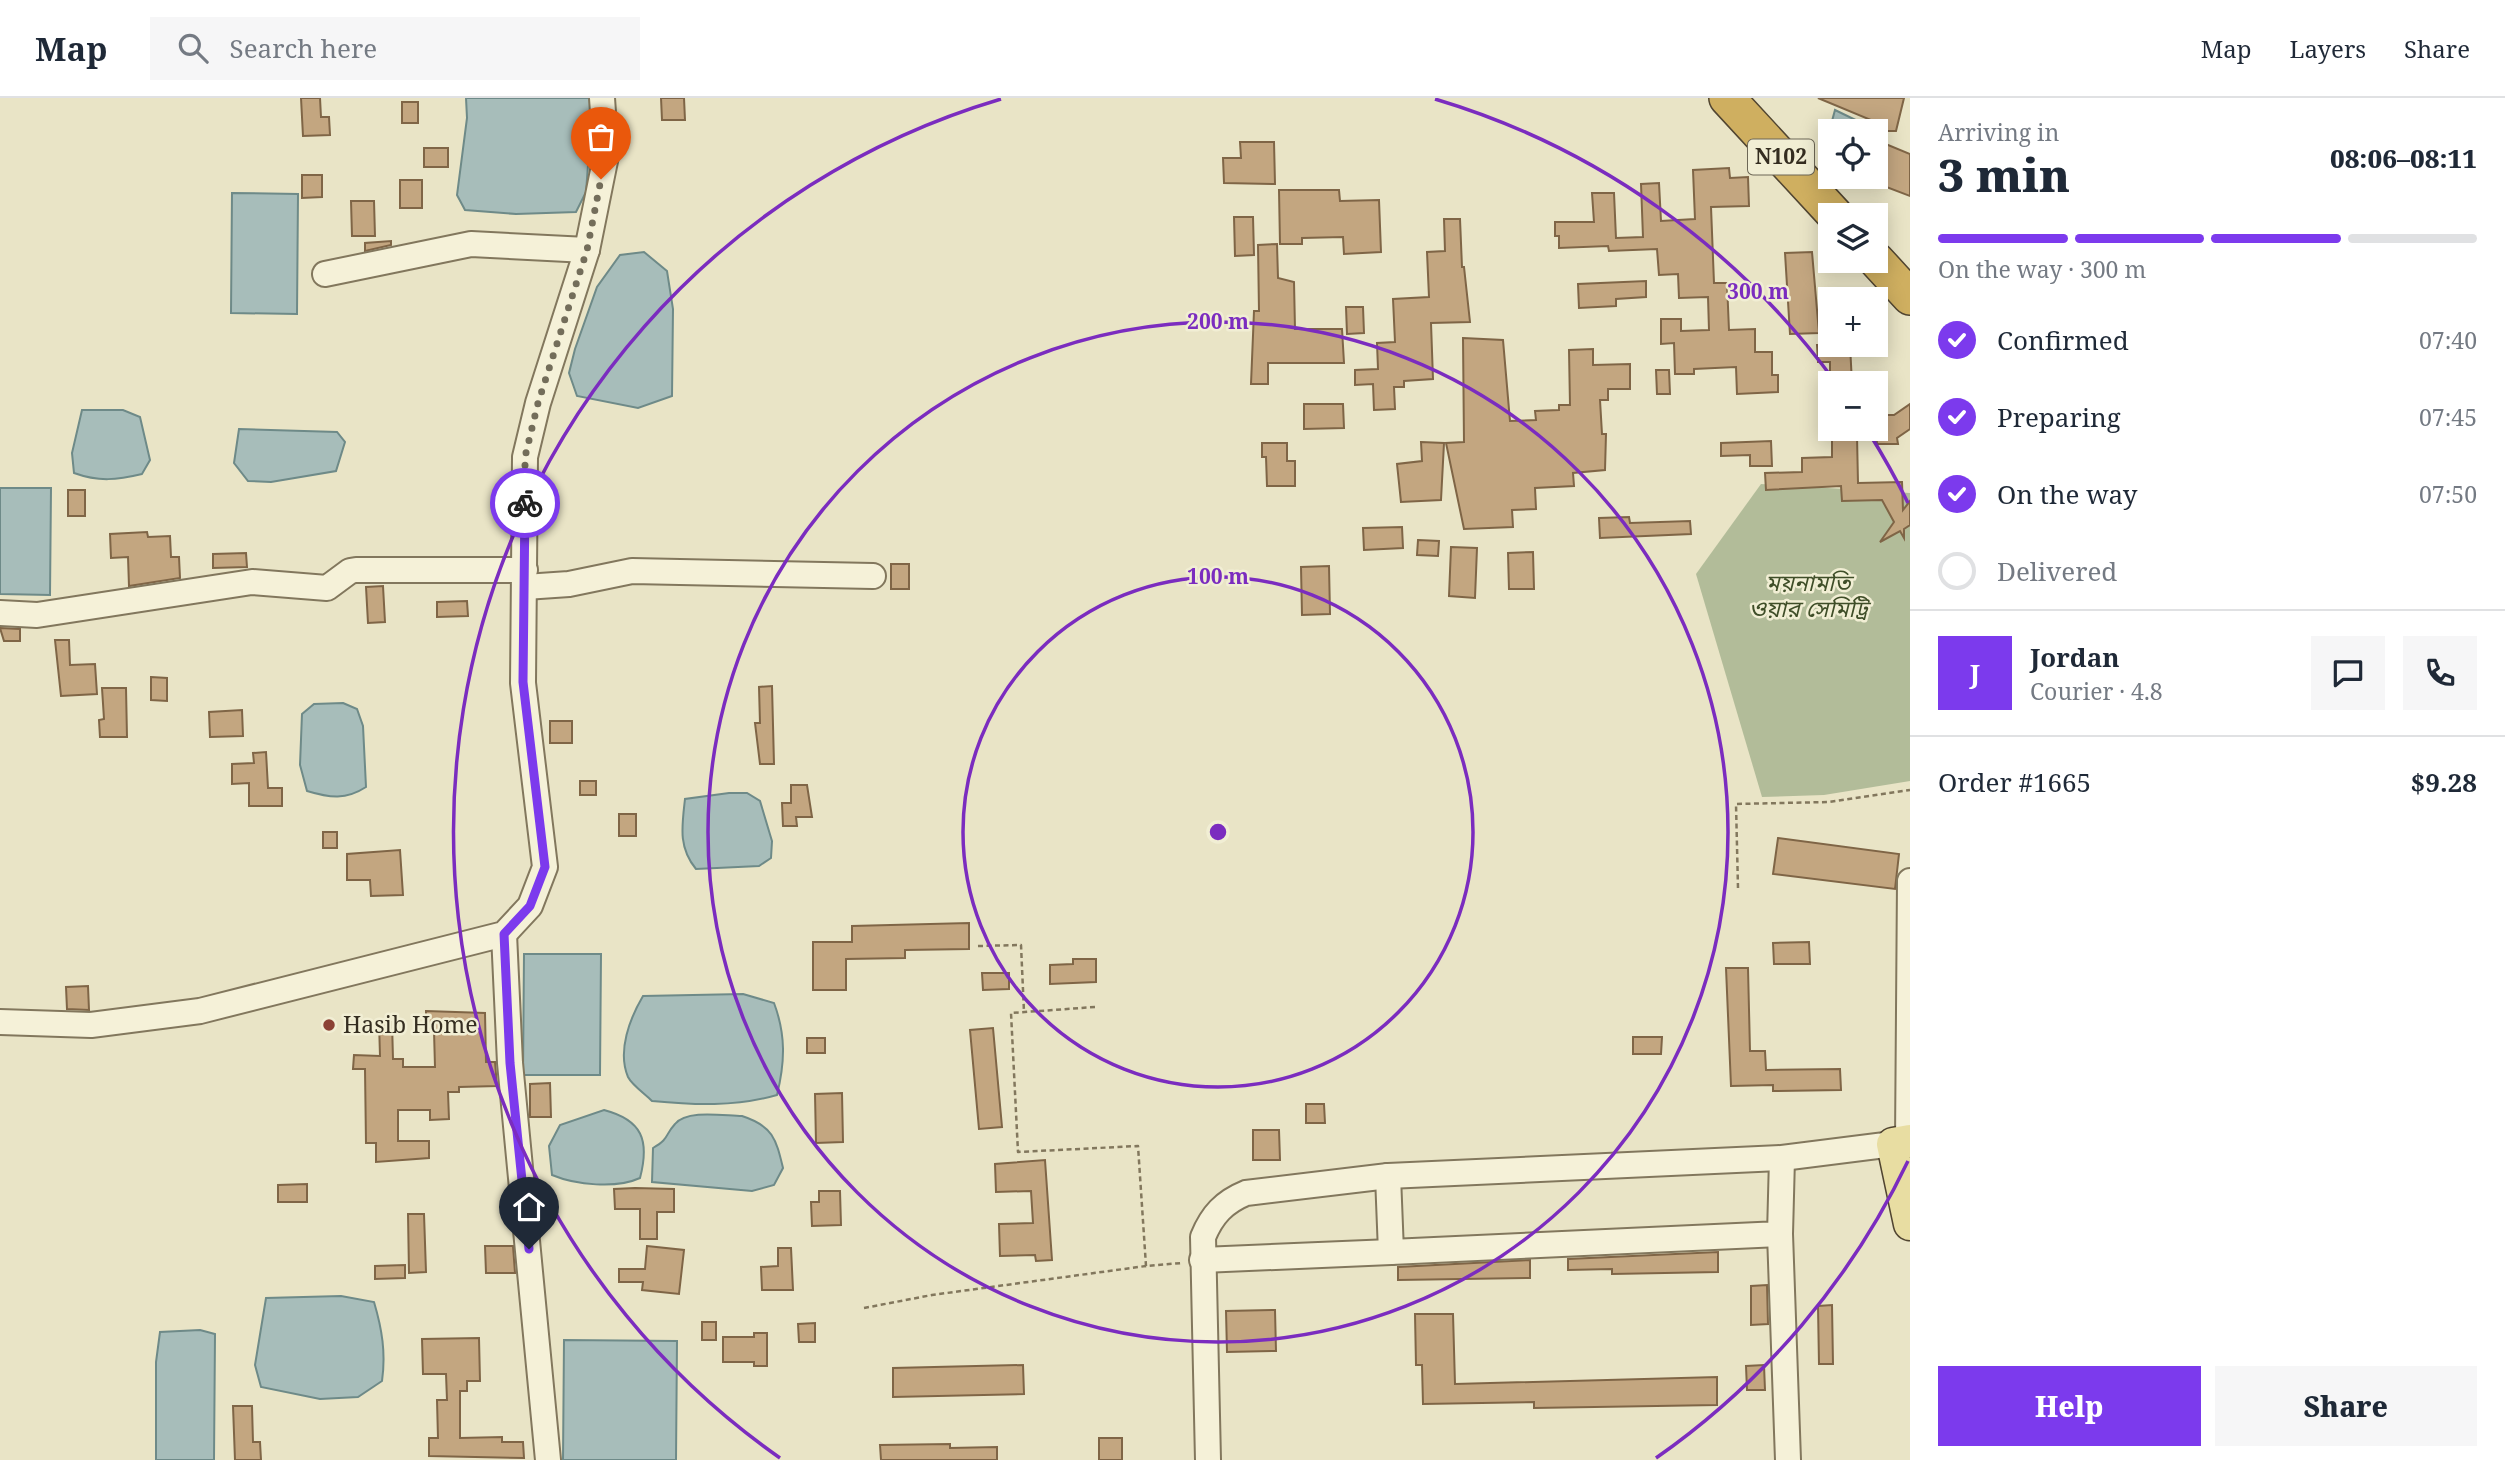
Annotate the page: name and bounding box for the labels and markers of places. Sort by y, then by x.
pin [571,107,631,179]
centre of rings [1206,820,1230,844]
place label: Hasib Home [343,1008,478,1040]
marker: Hasib Home [321,1017,337,1033]
pin [499,1177,559,1249]

